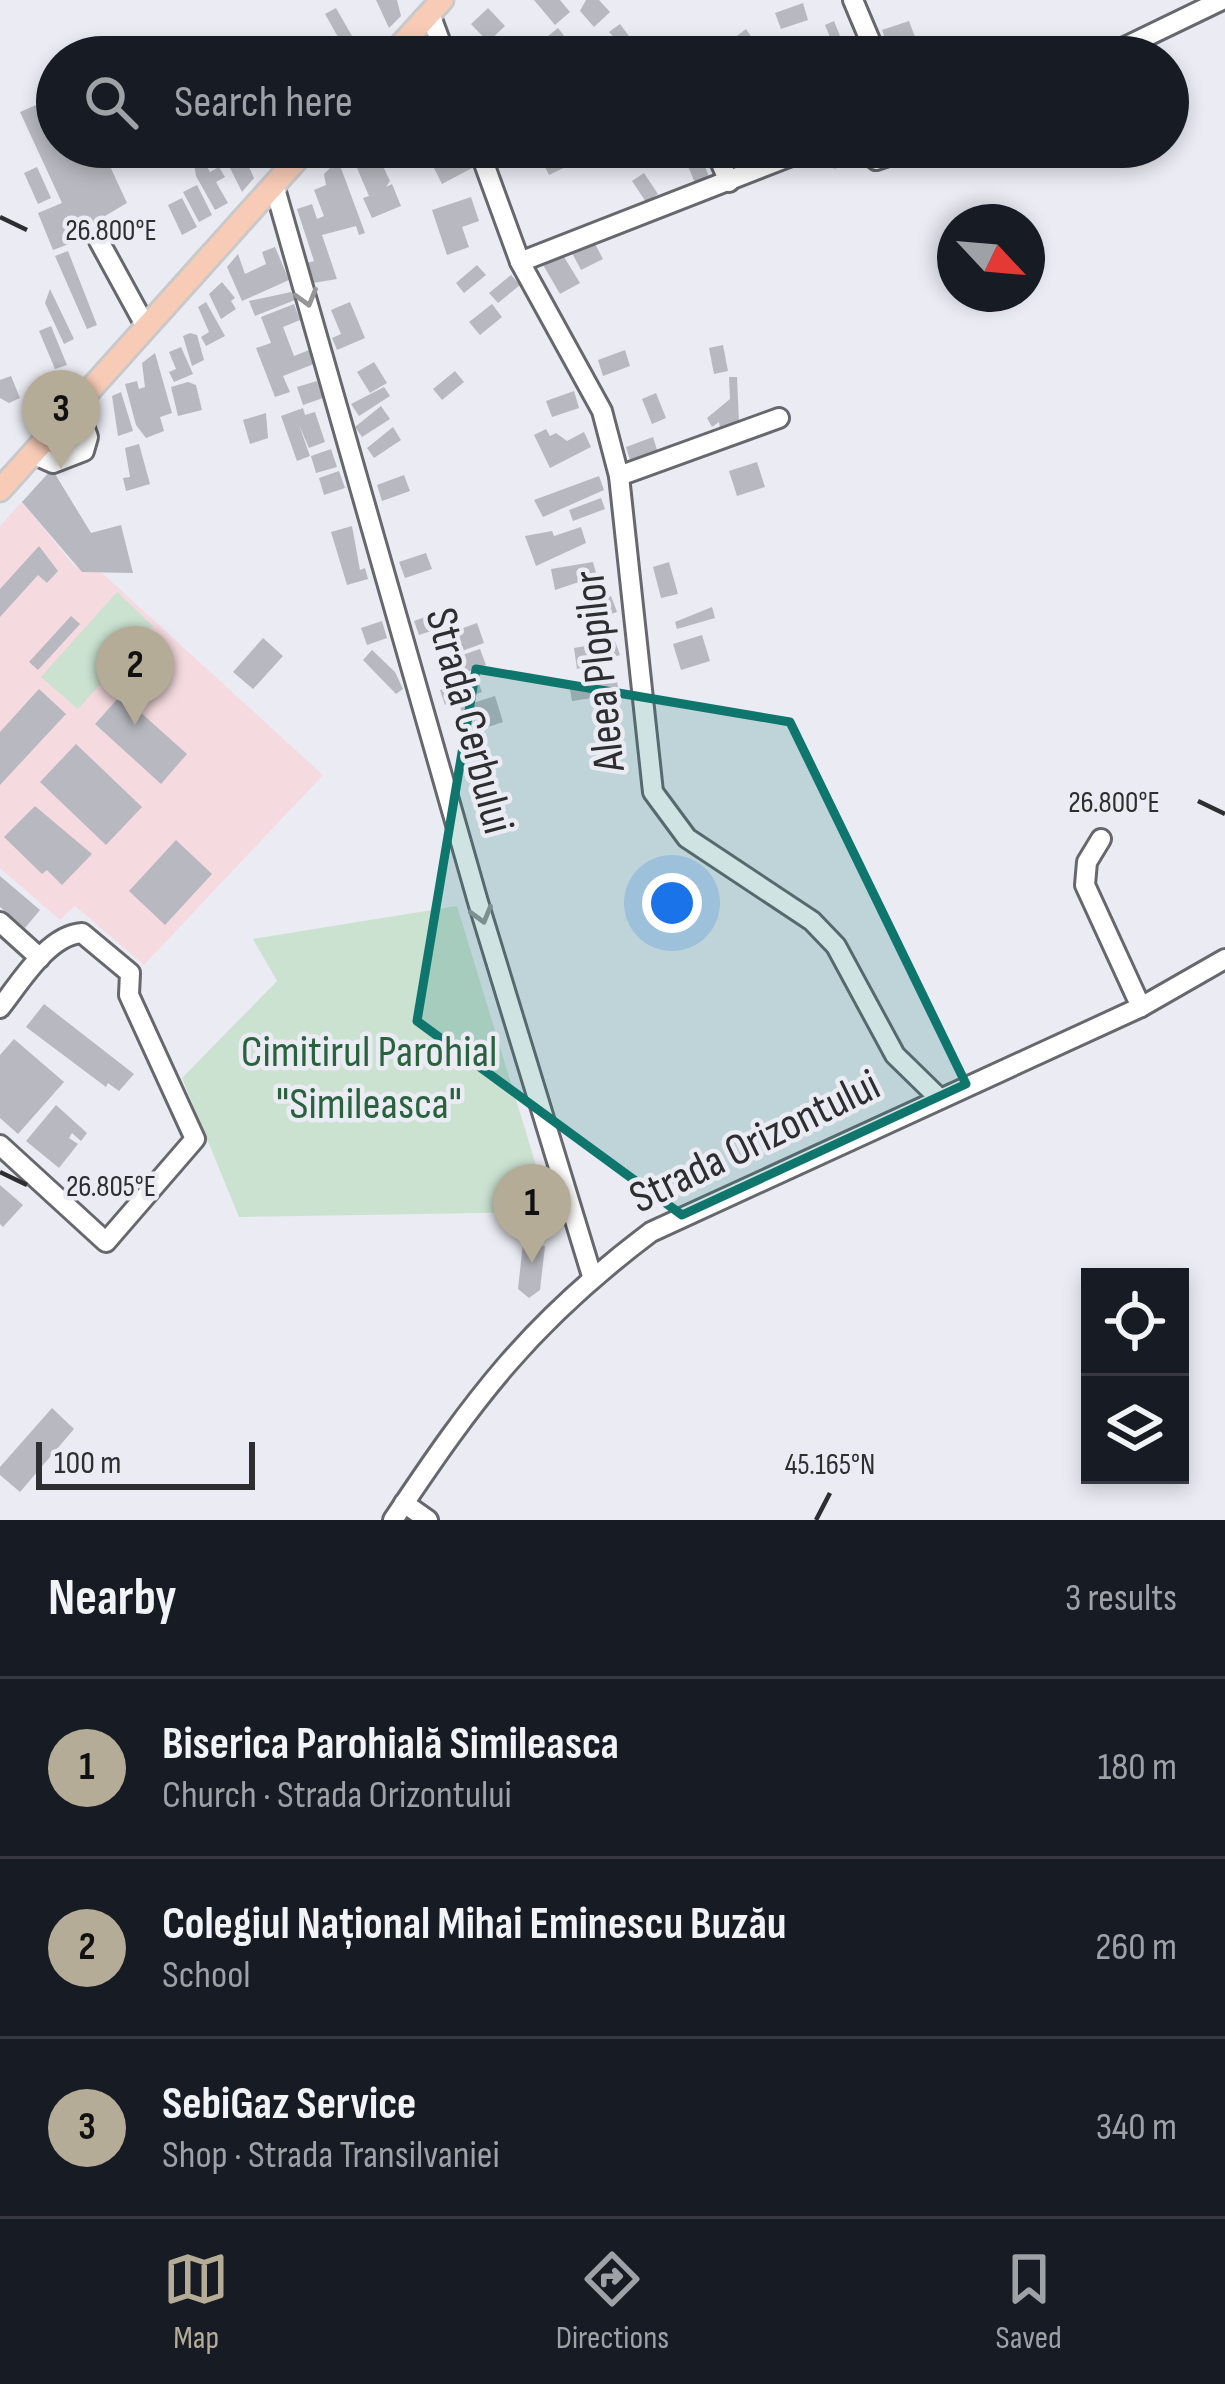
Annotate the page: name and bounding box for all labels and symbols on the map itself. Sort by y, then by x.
north arrow [937,204,1045,312]
text: 26.800°E [65,213,157,249]
one-way arrow [292,287,317,308]
pin: 3 [22,370,100,469]
street label: Aleea Plopilor [562,568,638,775]
street label: Strada Cerbului [413,602,525,840]
pin: 2 [96,626,174,725]
text: 26.800°E [1068,785,1160,821]
your location [642,873,702,933]
one-way arrow [468,904,493,925]
park label: Cimitirul Parohial "Simileasca" [241,1025,497,1132]
street label: Strada Orizontului [621,1058,889,1226]
pin: 1 [493,1164,571,1263]
text: 26.805°E [66,1169,156,1205]
scale bar [36,1436,255,1489]
text: 45.165°N [785,1447,875,1483]

